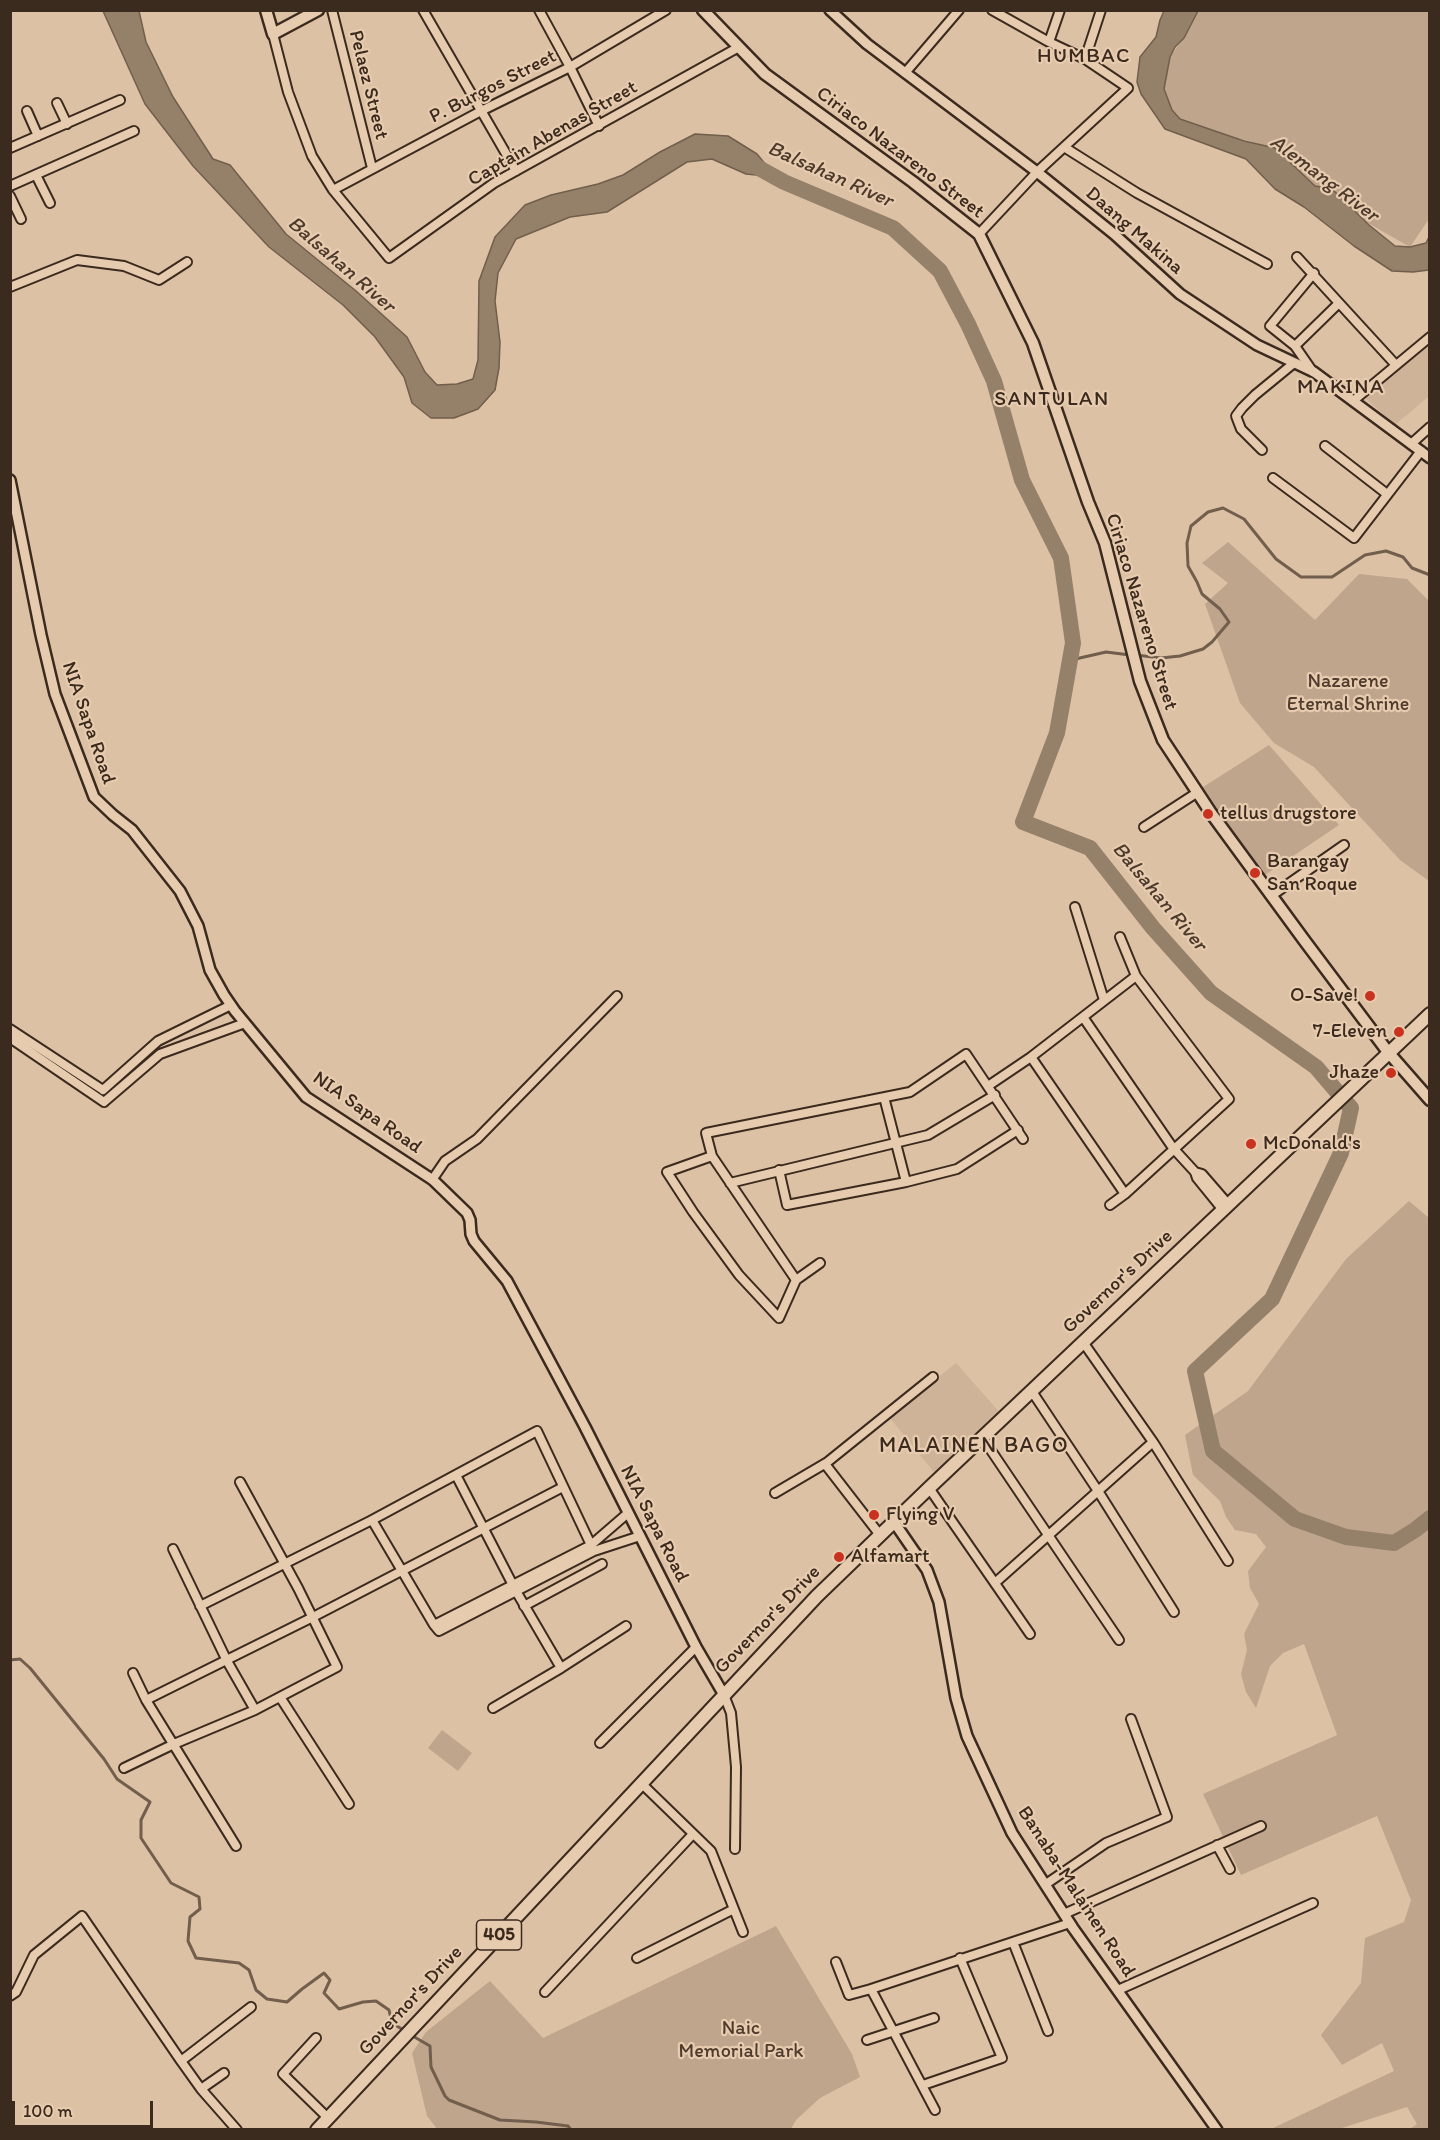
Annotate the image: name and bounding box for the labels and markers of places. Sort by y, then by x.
place label: tellus drugstore [1220,802,1357,826]
marker: tellus drugstore [1201,807,1215,821]
place label: Barangay San Roque [1267,850,1357,897]
marker: Barangay San Roque [1248,866,1262,880]
place label: O-Save! [1290,984,1358,1008]
marker: O-Save! [1363,989,1377,1003]
place label: 7-Eleven [1313,1020,1387,1044]
marker: 7-Eleven [1392,1025,1406,1039]
place label: Jhaze [1329,1061,1379,1085]
marker: Jhaze [1384,1066,1398,1080]
place label: McDonald's [1263,1132,1361,1156]
marker: McDonald's [1244,1137,1258,1151]
place label: Flying V [886,1503,954,1527]
marker: Flying V [867,1508,881,1522]
place label: Alfamart [851,1545,930,1569]
marker: Alfamart [832,1550,846,1564]

